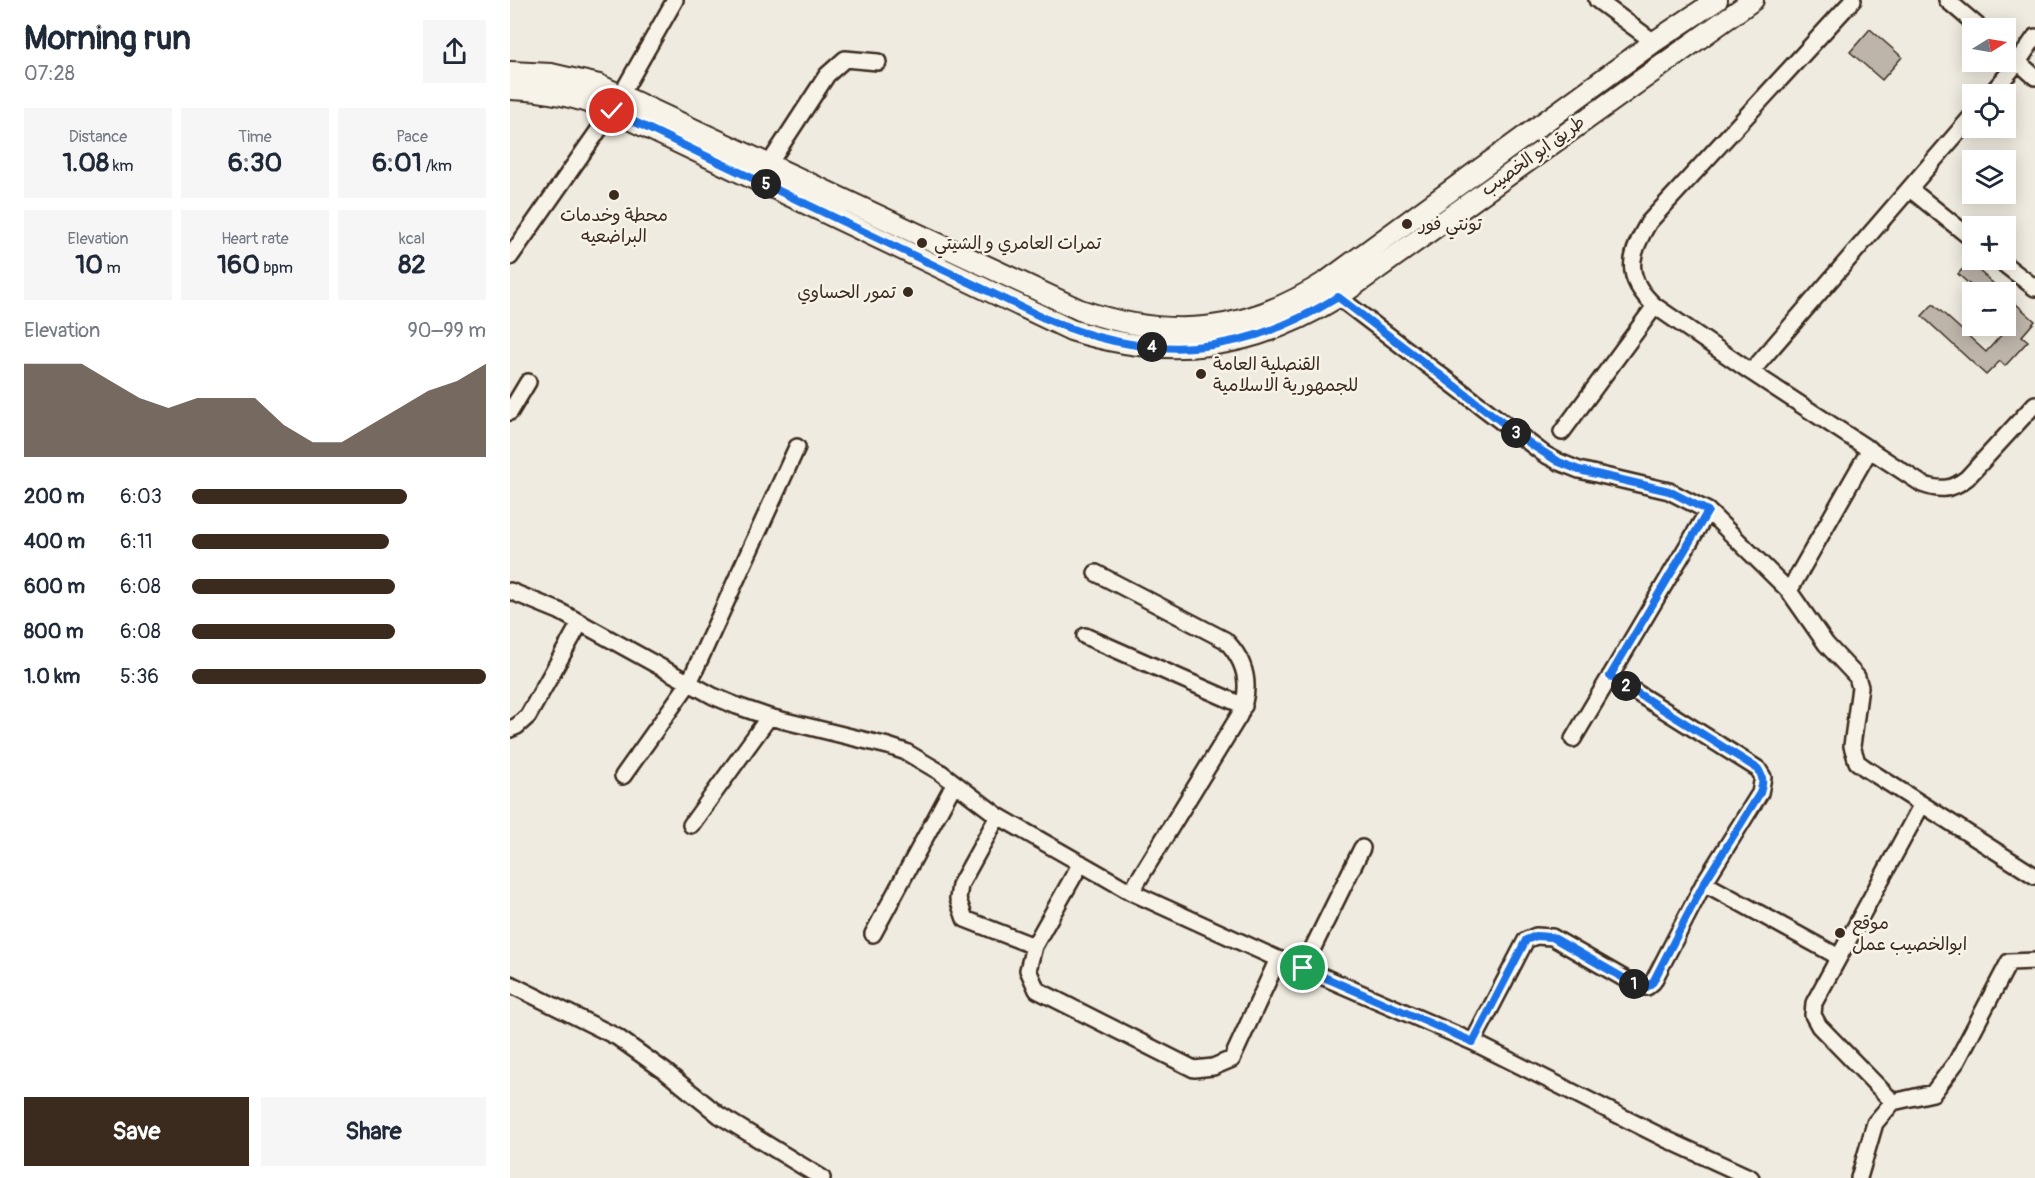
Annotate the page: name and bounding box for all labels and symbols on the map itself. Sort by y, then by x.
north arrow [1962,18,2016,72]
pin [586,85,637,136]
street label: طريق ابو الخصيب [1476,111,1590,201]
pin: 5 [751,169,781,199]
marker: محطة وخدمات البراضعيه [607,188,621,202]
place label: محطة وخدمات البراضعيه [560,204,668,248]
place label: تونتي فور [1417,213,1483,240]
marker: تونتي فور [1400,217,1414,231]
place label: تمرات العامري و الشيتي [934,232,1102,259]
marker: تمرات العامري و الشيتي [915,236,929,250]
place label: تمور الحساوي [797,281,897,305]
marker: تمور الحساوي [901,285,915,299]
pin: 4 [1137,332,1167,362]
place label: القنصلية العامة للجمهورية الاسلامية [1213,353,1358,397]
marker: القنصلية العامة للجمهورية الاسلامية [1194,367,1208,381]
pin: 3 [1501,418,1531,448]
pin: 2 [1611,671,1641,701]
place label: موقع ابوالخصيب عمل [1852,912,1967,956]
marker: موقع ابوالخصيب عمل [1833,926,1847,940]
pin [1277,942,1328,993]
pin: 1 [1619,969,1649,999]

